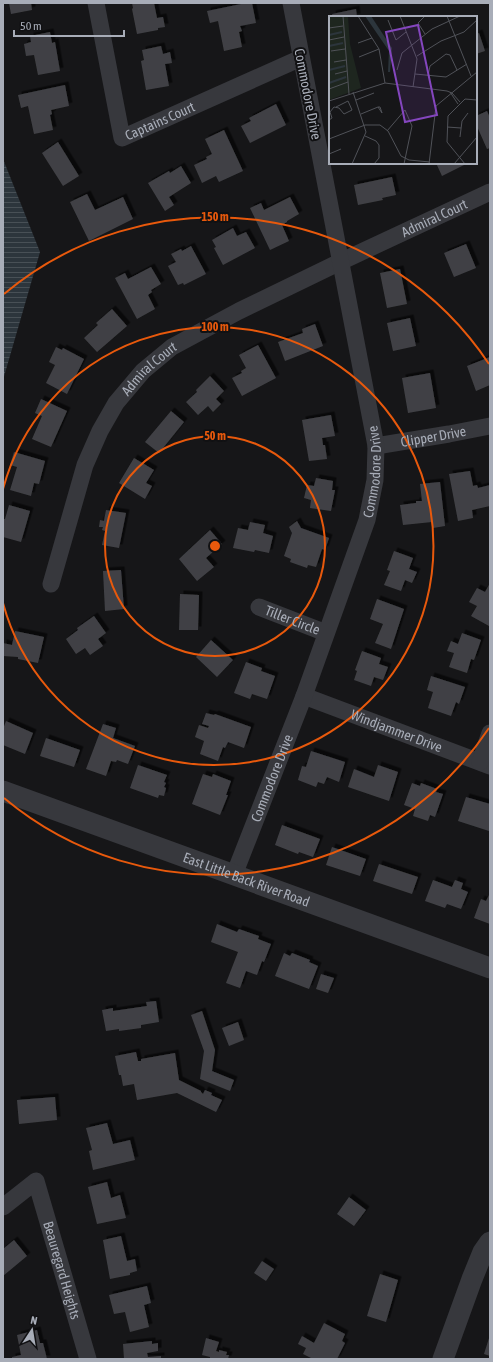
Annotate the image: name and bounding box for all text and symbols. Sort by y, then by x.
scale bar [14,12,124,38]
inset map [329,16,477,164]
text: 50 m [20,19,42,33]
street label: Commodore Drive [291,47,325,141]
street label: Captains Court [123,99,197,144]
street label: Admiral Court [399,196,470,240]
text: 150 m [201,210,229,224]
text: 100 m [201,320,229,334]
street label: Admiral Court [118,338,179,399]
street label: Clipper Drive [399,423,467,450]
street label: Commodore Drive [360,425,384,519]
text: 50 m [204,429,226,443]
centre of rings [208,539,222,553]
street label: Tiller Circle [263,602,322,638]
street label: Windjammer Drive [349,706,445,755]
street label: Commodore Drive [248,732,296,824]
street label: East Little Back River Road [181,849,312,910]
street label: Beauregard Heights [40,1219,84,1321]
north arrow [12,1310,52,1350]
text: N [30,1314,39,1327]

